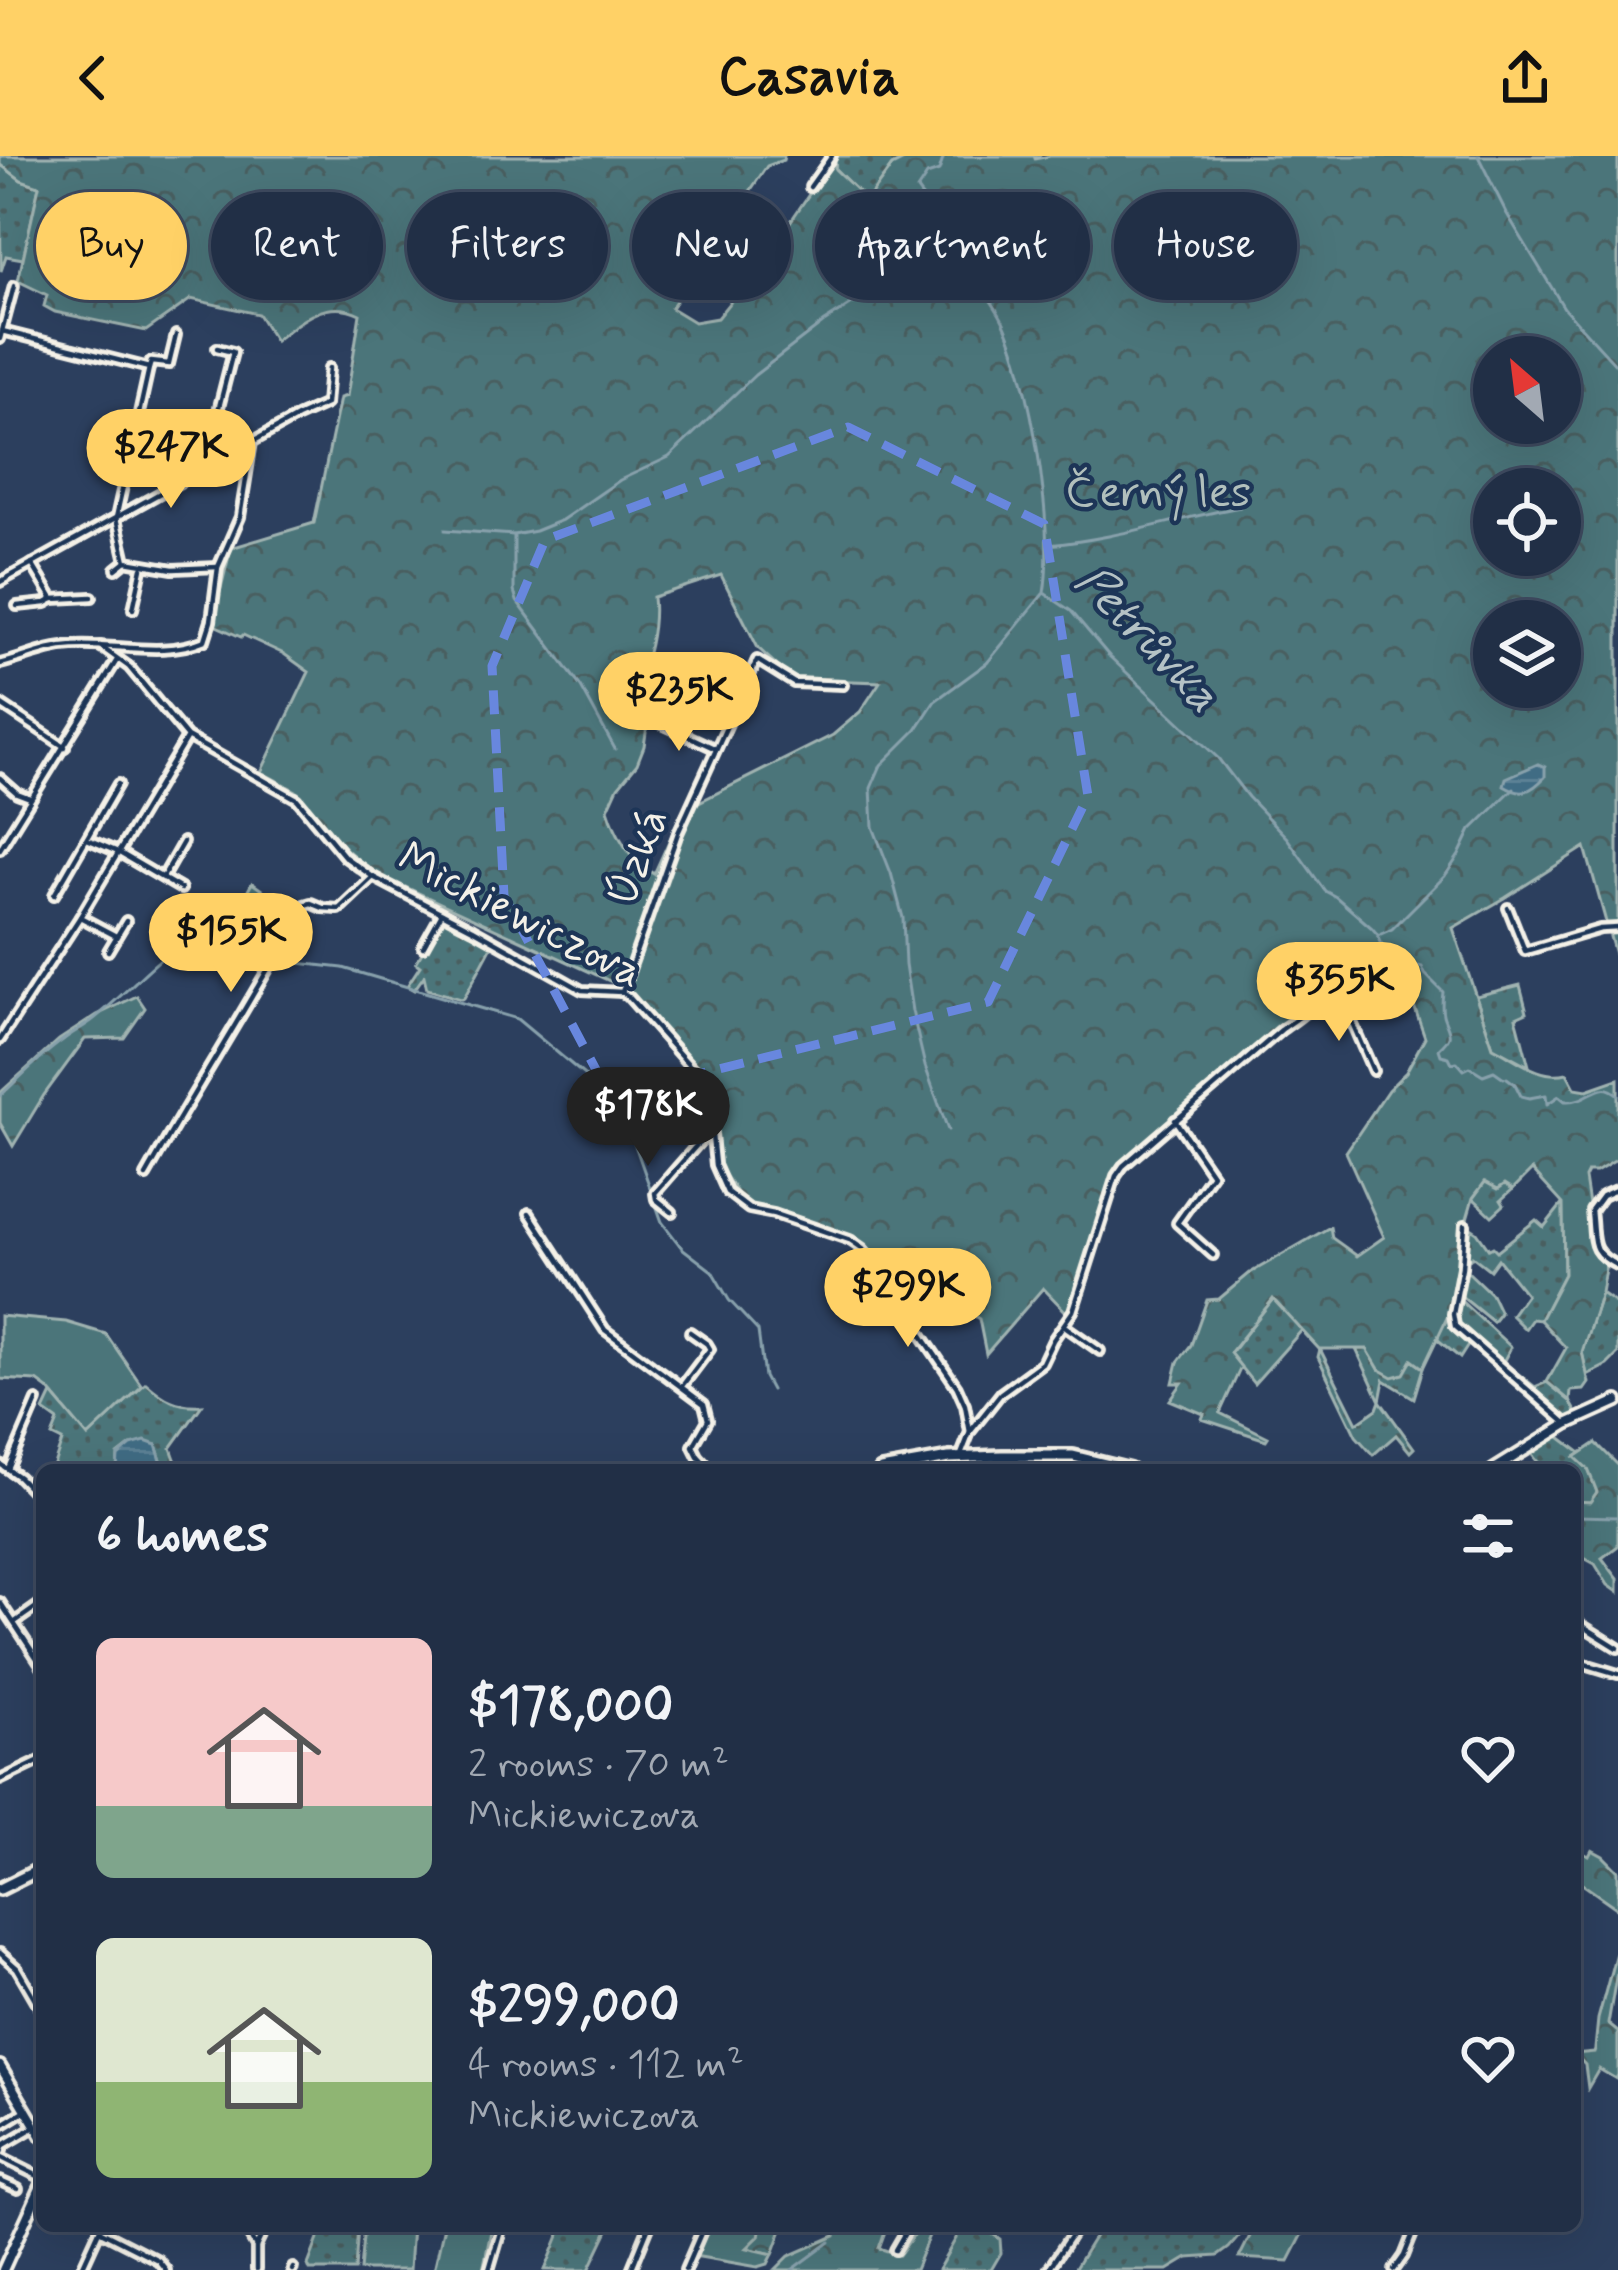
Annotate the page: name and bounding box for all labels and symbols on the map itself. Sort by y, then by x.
north arrow [1473,336,1581,444]
pin: $247K [87,409,255,511]
park label: Černý les [1065,464,1251,523]
water label: Petrůvka [1061,551,1233,727]
pin: $235K [595,652,763,754]
street label: Úzká [592,800,684,916]
street label: Mickiewiczova [387,829,653,1003]
pin: $155K [147,893,315,995]
pin: $355K [1255,942,1423,1044]
pin: $178K [564,1067,732,1169]
pin: $299K [824,1248,992,1350]

